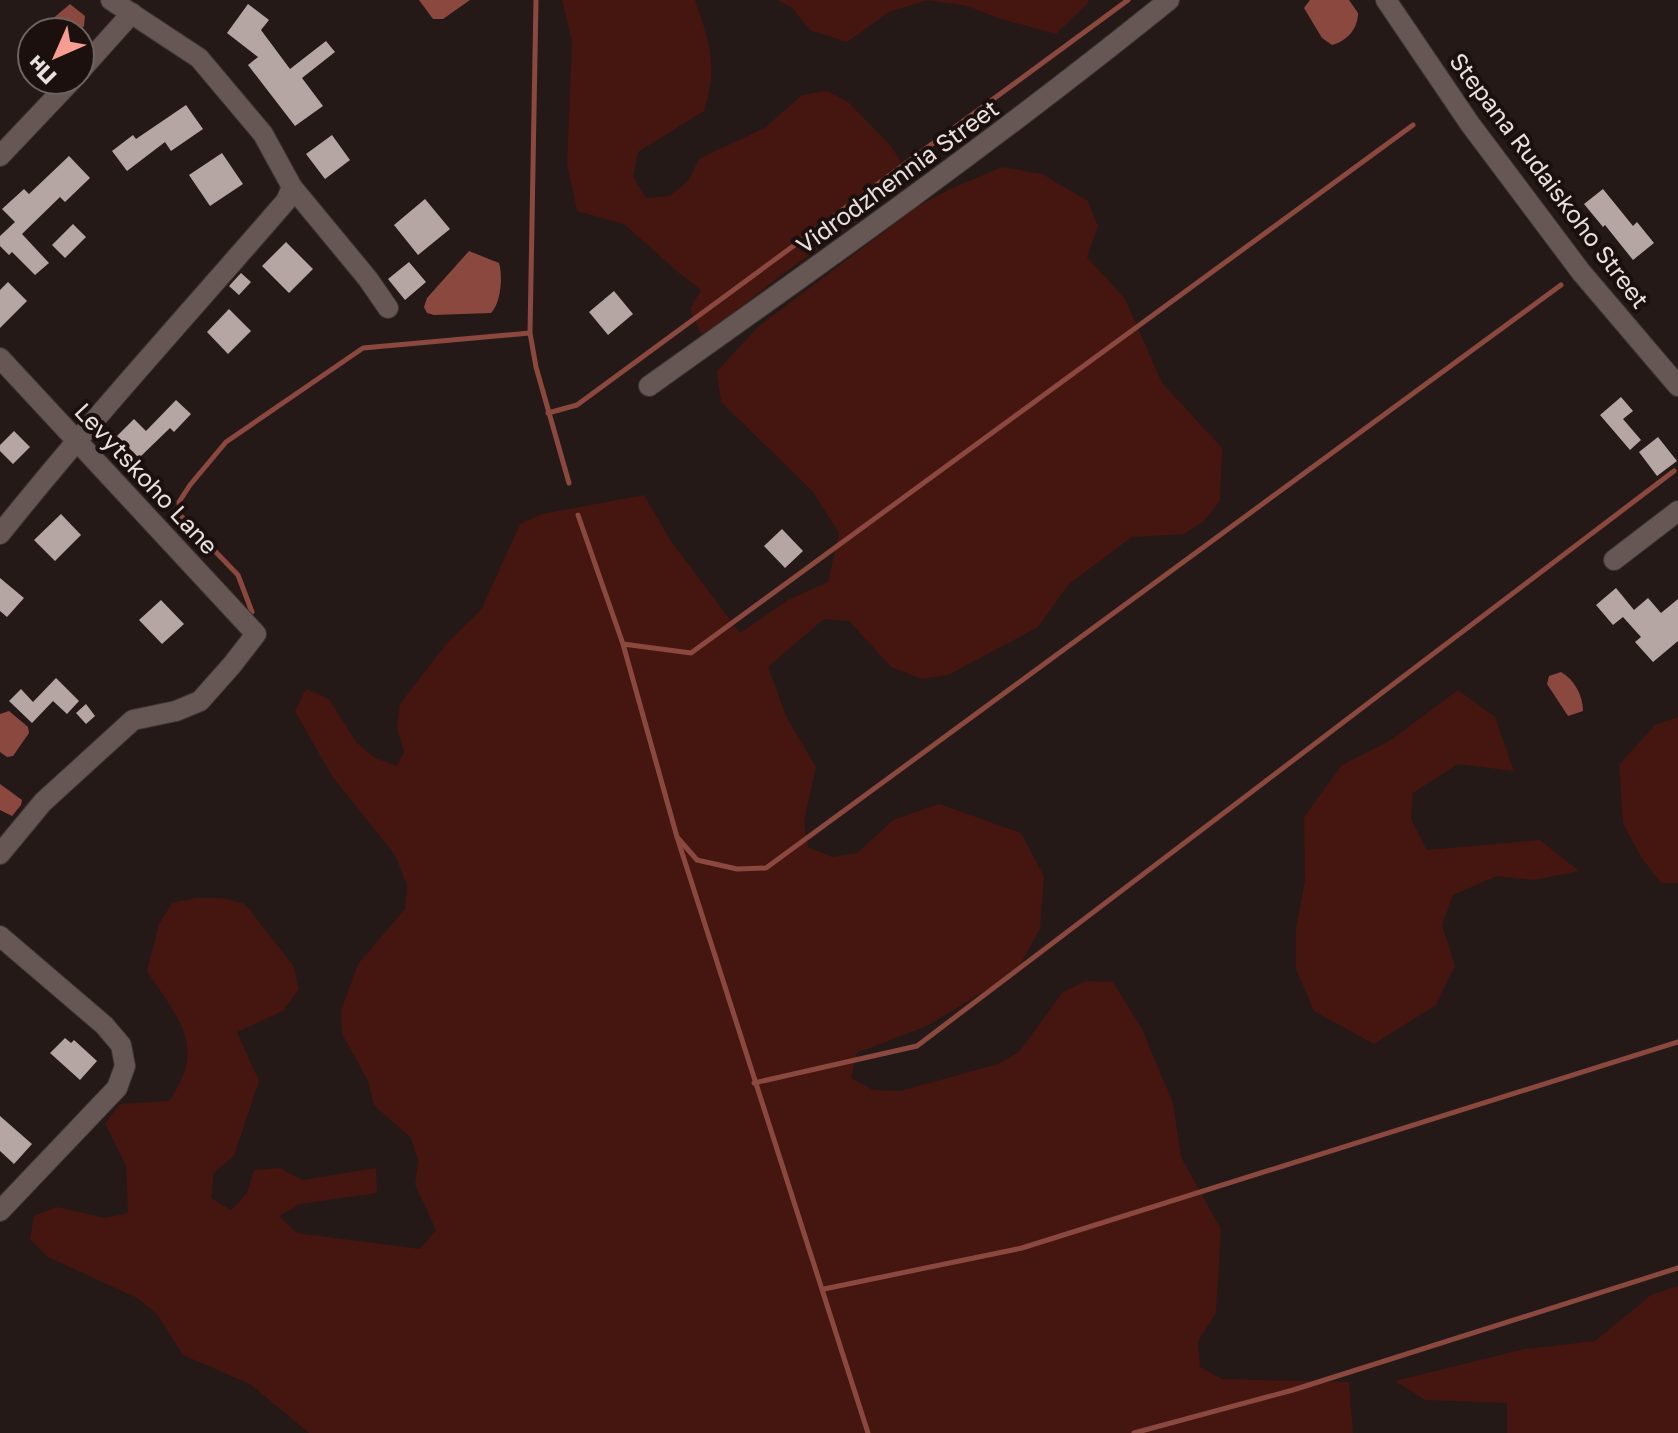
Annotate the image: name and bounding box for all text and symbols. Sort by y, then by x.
north arrow [16,16,96,96]
street label: Stepana Rudaiskoho Street [1444,46,1656,314]
text: Пн [21,50,62,91]
street label: Vidrodzhennia Street [790,93,1004,259]
street label: Levytskoho Lane [69,396,225,560]

